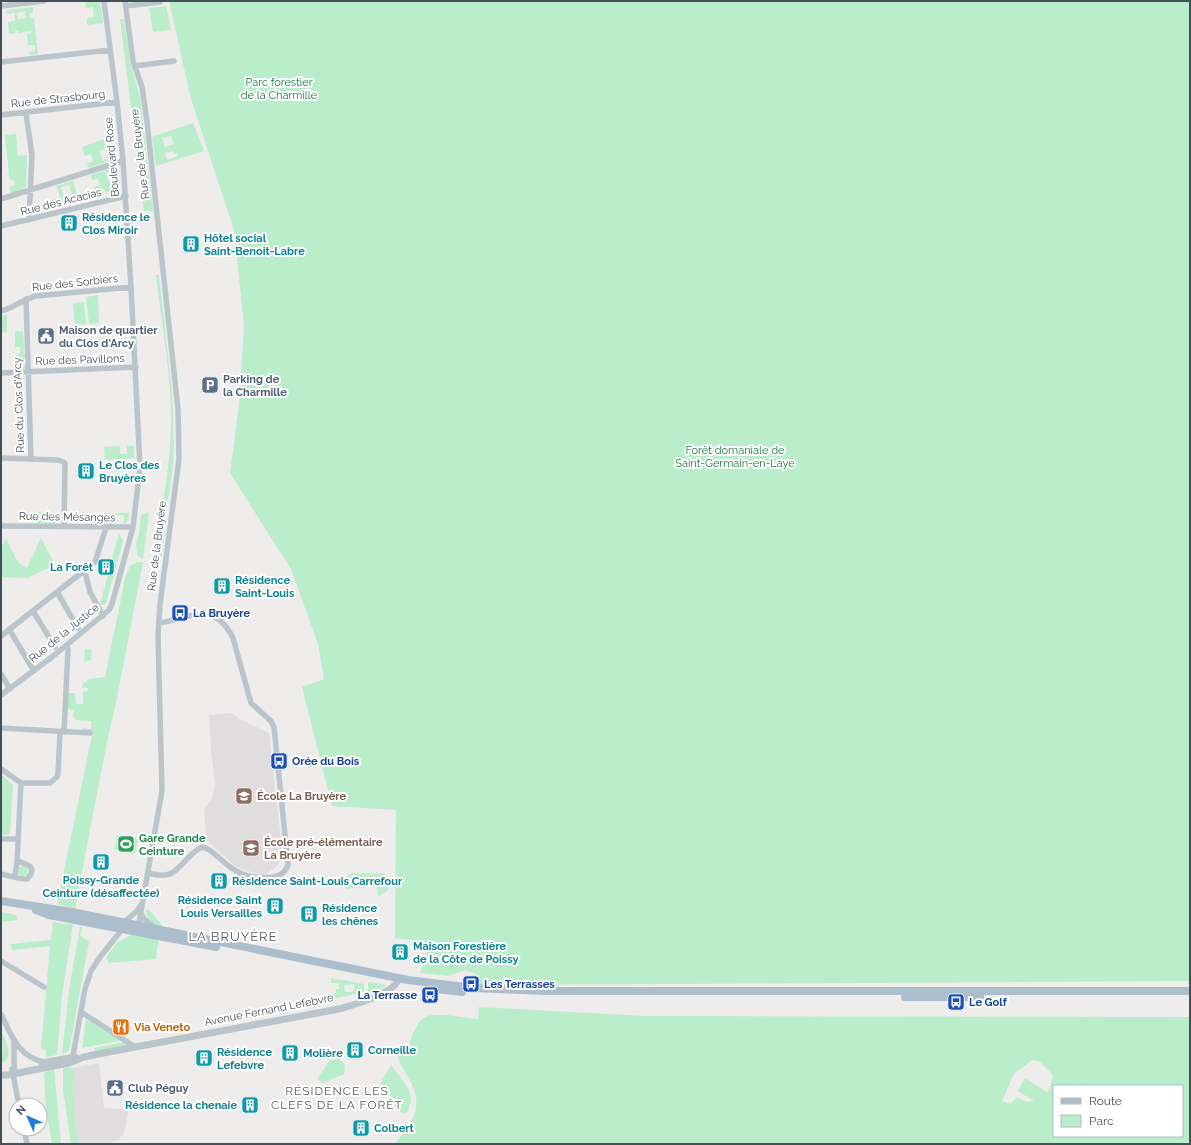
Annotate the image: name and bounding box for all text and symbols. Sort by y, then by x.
park label: Parc forestier de la Charmille [241,76,318,102]
street label: Rue de Strasbourg [10,88,106,110]
street label: Rue de la Bruyère [128,108,152,200]
street label: Boulevard Rose [102,116,122,197]
street label: Rue des Acacias [19,186,103,218]
place label: Résidence le Clos Miroir [82,211,150,237]
building icon: Résidence le Clos Miroir [59,213,79,233]
place label: Hôtel social Saint-Benoit-Labre [204,232,305,258]
building icon: Hôtel social Saint-Benoit-Labre [181,234,201,254]
street label: Rue des Sorbiers [31,272,119,294]
place label: Maison de quartier du Clos d'Arcy [59,324,158,350]
public building icon: Maison de quartier du Clos d'Arcy [36,326,56,346]
street label: Rue des Pavillons [35,352,125,368]
street label: Rue du Clos d'Arcy [11,357,27,453]
place label: Parking de la Charmille [223,373,287,399]
parking icon: Parking de la Charmille [200,375,220,395]
park label: Forêt domaniale de Saint-Germain-en-Laye [675,444,795,470]
place label: Le Clos des Bruyères [99,459,160,485]
building icon: Le Clos des Bruyères [76,461,96,481]
street label: Rue de la Bruyère [145,500,169,592]
street label: Rue des Mésanges [19,510,115,524]
building icon: La Forêt [96,557,116,577]
place label: La Forêt [50,561,94,574]
place label: Résidence Saint-Louis [235,574,295,600]
building icon: Résidence Saint-Louis [212,576,232,596]
street label: Rue de la Justice [26,601,102,665]
bus stop icon: La Bruyère [170,603,190,623]
place label: La Bruyère [193,607,251,620]
bus stop icon: Orée du Bois [269,751,289,771]
place label: Orée du Bois [292,755,360,768]
school or university icon: École La Bruyère [234,786,254,806]
place label: École La Bruyère [257,789,347,803]
place label: Gare Grande Ceinture [139,832,206,858]
sports icon: Gare Grande Ceinture [116,834,136,854]
place label: École pré-élémentaire La Bruyère [264,835,383,862]
school or university icon: École pré-élémentaire La Bruyère [241,838,261,858]
building icon: Poissy-Grande Ceinture (désaffectée) [91,852,111,872]
building icon: Résidence Saint-Louis Carrefour [209,871,229,891]
place label: Poissy-Grande Ceinture (désaffectée) [43,874,160,900]
place label: Résidence Saint-Louis Carrefour [232,875,403,888]
place label: Résidence Saint Louis Versailles [178,894,263,920]
building icon: Résidence Saint Louis Versailles [265,896,285,916]
place label: Résidence les chênes [322,902,379,928]
building icon: Résidence les chênes [299,904,319,924]
district label: LA BRUYÈRE [188,929,278,944]
place label: Maison Forestière de la Côte de Poissy [413,940,519,966]
building icon: Maison Forestière de la Côte de Poissy [390,942,410,962]
bus stop icon: Les Terrasses [461,974,481,994]
place label: Les Terrasses [484,978,555,991]
bus stop icon: La Terrasse [420,985,440,1005]
place label: La Terrasse [357,989,417,1002]
street label: Avenue Fernand Lefebvre [203,991,335,1029]
bus stop icon: Le Golf [946,992,966,1012]
place label: Le Golf [969,996,1008,1009]
restaurant icon: Via Veneto [111,1017,131,1037]
place label: Via Veneto [134,1021,190,1034]
building icon: Corneille [345,1040,365,1060]
building icon: Molière [280,1043,300,1063]
place label: Corneille [368,1044,416,1057]
place label: Résidence Lefebvre [217,1046,272,1072]
place label: Molière [303,1047,343,1060]
building icon: Résidence Lefebvre [194,1048,214,1068]
public building icon: Club Péguy [105,1078,125,1098]
place label: Club Péguy [128,1082,189,1095]
district label: RÉSIDENCE LES CLEFS DE LA FORÊT [271,1084,403,1112]
legend [1053,1085,1183,1137]
text: Route [1089,1094,1122,1108]
building icon: Résidence la chenaie [240,1095,260,1115]
north arrow [8,1097,48,1137]
place label: Résidence la chenaie [125,1099,237,1112]
text: N [14,1103,29,1118]
text: Parc [1089,1114,1114,1128]
building icon: Colbert [351,1118,371,1138]
place label: Colbert [374,1122,414,1135]

